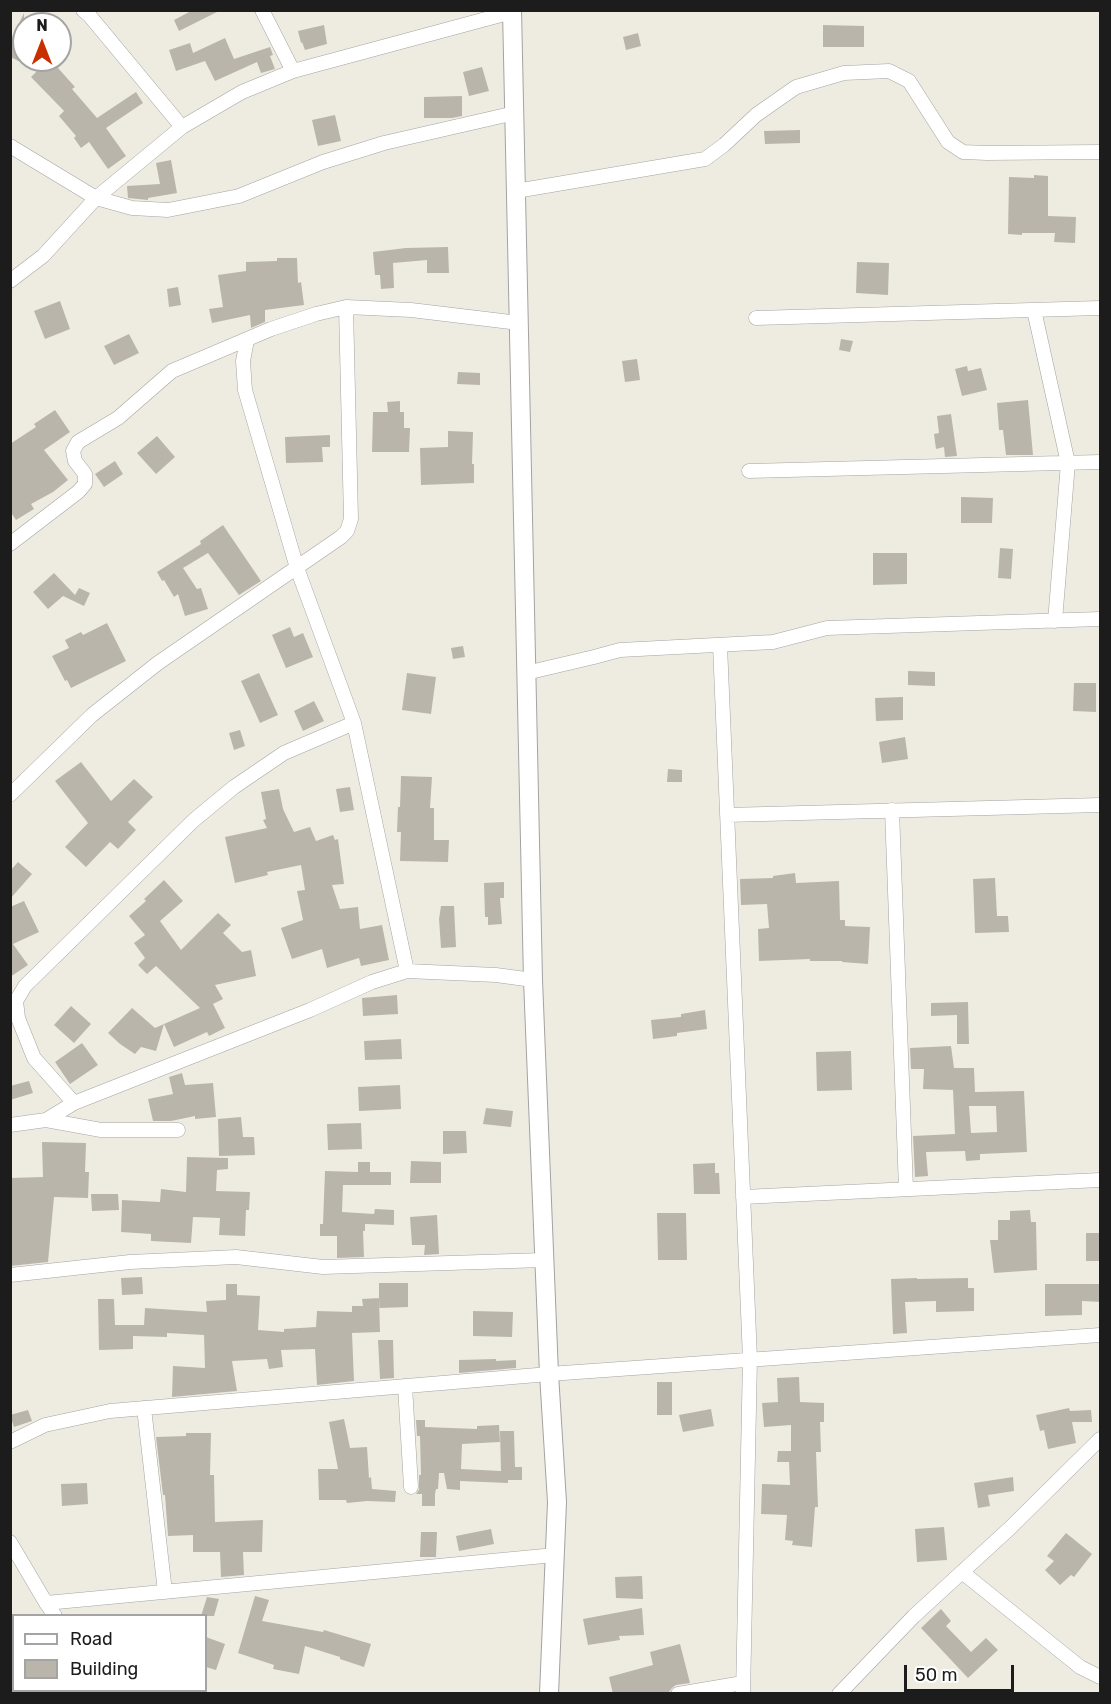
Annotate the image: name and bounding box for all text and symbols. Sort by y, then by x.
north arrow [12,12,72,72]
text: N [36,16,48,35]
legend [12,1614,207,1692]
text: Road [70,1628,113,1650]
scale bar [907,1653,1016,1691]
text: Building [70,1658,138,1680]
text: 50 m [915,1664,958,1686]

